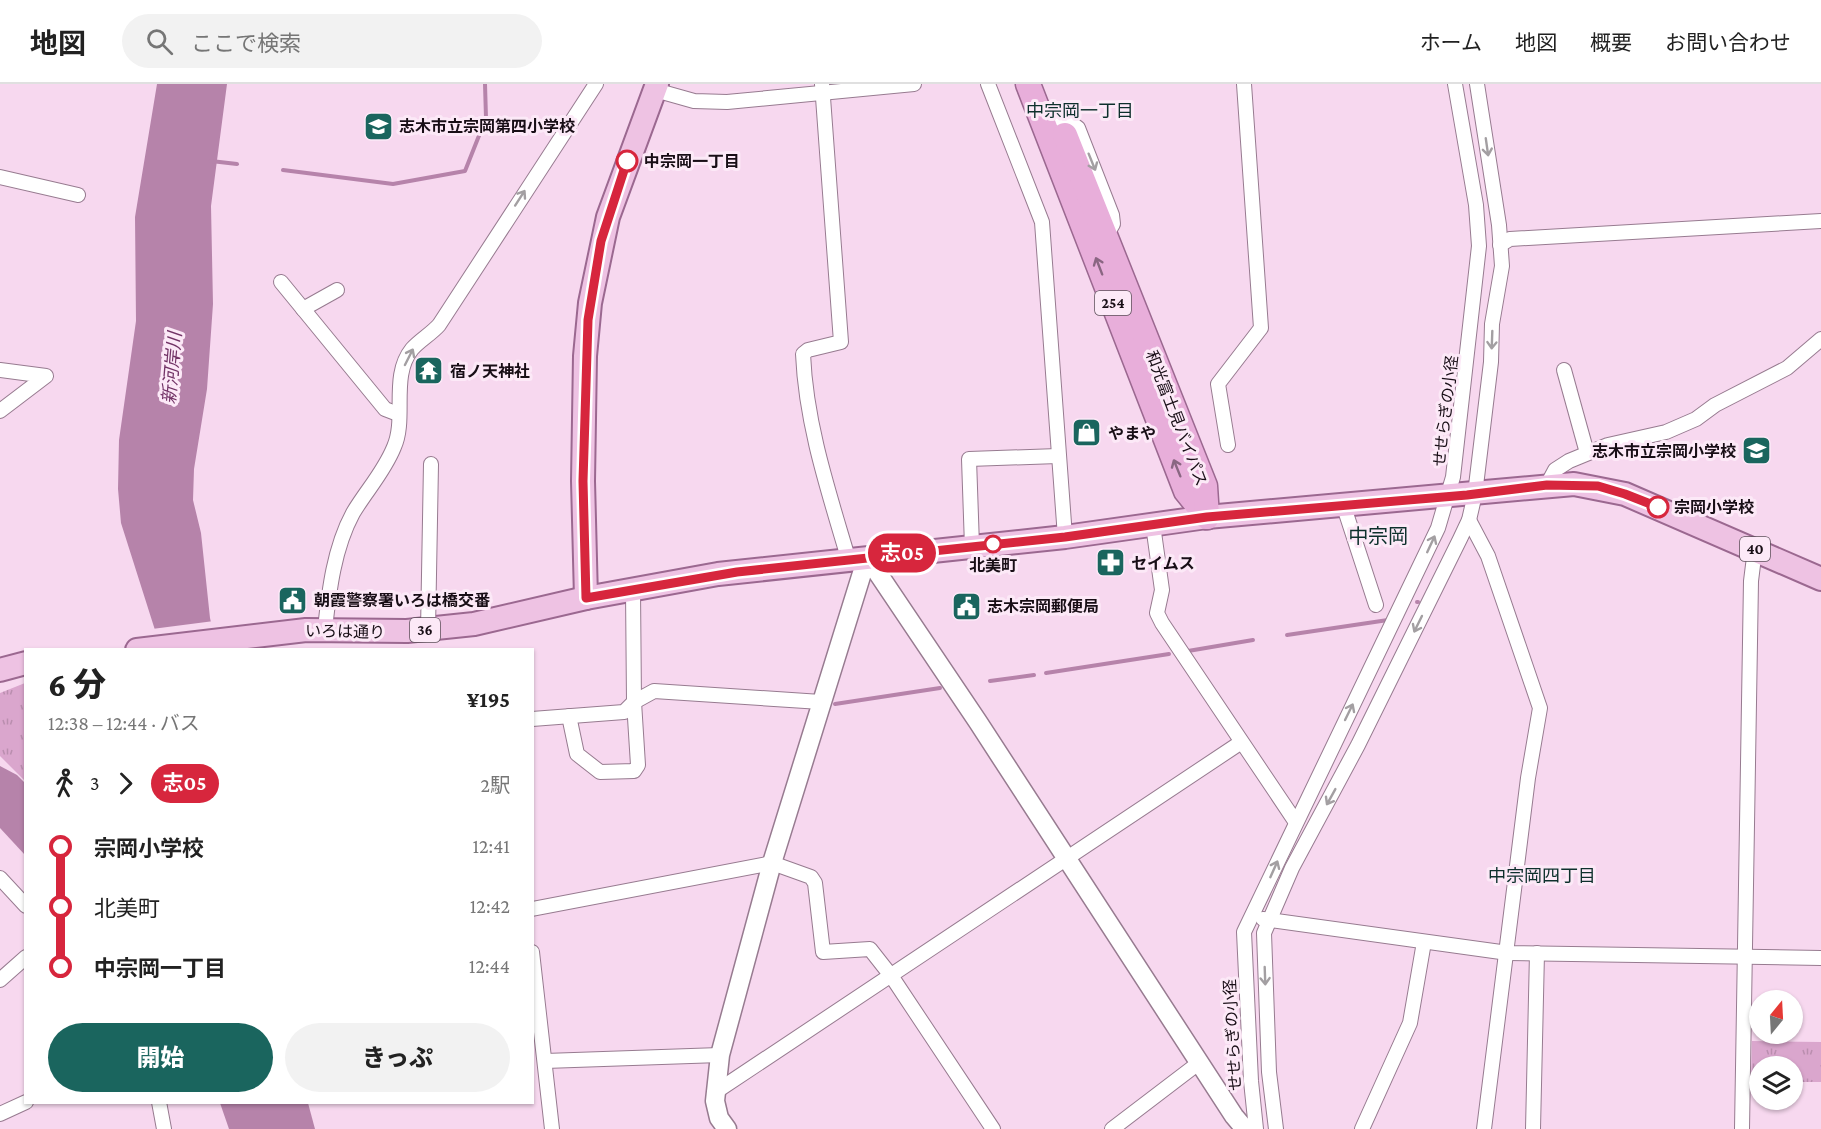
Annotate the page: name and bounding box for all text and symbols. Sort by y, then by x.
search box [122,14,542,68]
icon: search [143,25,176,58]
text: 地図 [30,28,86,59]
text: ここで検索 [191,31,301,56]
text: ホーム [1420,31,1482,55]
text: 地図 [1515,31,1557,55]
text: 概要 [1590,31,1632,55]
text: お問い合わせ [1665,31,1791,55]
district label: 中宗岡一丁目 [1026,101,1134,121]
school or university icon: 志木市立宗岡第四小学校 [362,110,394,142]
place label: 志木市立宗岡第四小学校 [399,118,575,135]
one-way arrow [1482,137,1493,156]
marker: 中宗岡一丁目 [616,150,638,172]
place label: 中宗岡一丁目 [644,153,740,170]
one-way arrow [1087,153,1098,171]
one-way arrow [514,190,527,207]
one-way arrow [1093,258,1104,276]
road number: 254 [1095,291,1131,315]
water label: 新河岸川 [159,329,185,405]
one-way arrow [1486,330,1497,350]
street label: 和光富士見バイパス [1143,348,1210,488]
one-way arrow [403,349,415,366]
street label: せせらぎの小径 [1430,354,1461,468]
temple icon: 宿ノ天神社 [413,355,445,387]
place label: 宿ノ天神社 [450,362,530,380]
shop icon: やまや [1071,417,1103,449]
place label: やまや [1108,425,1156,442]
school or university icon: 志木市立宗岡小学校 [1741,435,1773,467]
place label: 志木市立宗岡小学校 [1592,443,1736,460]
one-way arrow [1171,459,1182,478]
marker: 宗岡小学校 [1647,496,1669,518]
place label: 宗岡小学校 [1674,499,1754,516]
district label: 中宗岡 [1348,525,1408,547]
line badge: 志05 [868,534,936,572]
marker: 北美町 [984,535,1002,553]
one-way arrow [1425,536,1437,554]
road number: 40 [1740,537,1770,561]
text: 志05 [880,541,924,565]
pharmacy icon: セイムス [1094,547,1126,579]
place label: セイムス [1131,555,1195,572]
place label: 北美町 [969,557,1017,574]
public building icon: 朝霞警察署いろは橋交番 [277,584,309,616]
public building icon: 志木宗岡郵便局 [950,590,982,622]
place label: 朝霞警察署いろは橋交番 [314,592,490,609]
place label: 志木宗岡郵便局 [987,598,1099,615]
one-way arrow [1412,615,1424,633]
road number: 36 [410,618,440,642]
street label: いろは通り [305,622,385,641]
text: 6 分 [48,666,106,703]
text: ¥195 [467,687,510,712]
one-way arrow [1343,704,1355,722]
text: 12:38 – 12:44 · バス [48,712,200,734]
icon: walk [48,767,81,800]
icon: forward [109,767,142,800]
text: 志05 [163,771,207,795]
text: 3 [90,772,100,794]
text: 2駅 [480,774,510,796]
one-way arrow [1325,788,1337,805]
text: 12:41 [472,835,510,857]
text: 宗岡小学校 [94,836,204,861]
one-way arrow [1269,860,1280,878]
district label: 中宗岡四丁目 [1488,866,1596,886]
text: 12:42 [470,895,510,917]
text: 北美町 [94,896,160,921]
text: 12:44 [469,955,510,977]
text: 中宗岡一丁目 [94,956,226,981]
one-way arrow [1259,965,1270,985]
street label: せせらぎの小径 [1221,979,1244,1091]
north arrow [1749,990,1803,1044]
map controls [1749,990,1803,1110]
button: 開始 [48,1023,273,1092]
button: きっぷ [285,1023,510,1092]
button: layers [1749,1056,1803,1110]

